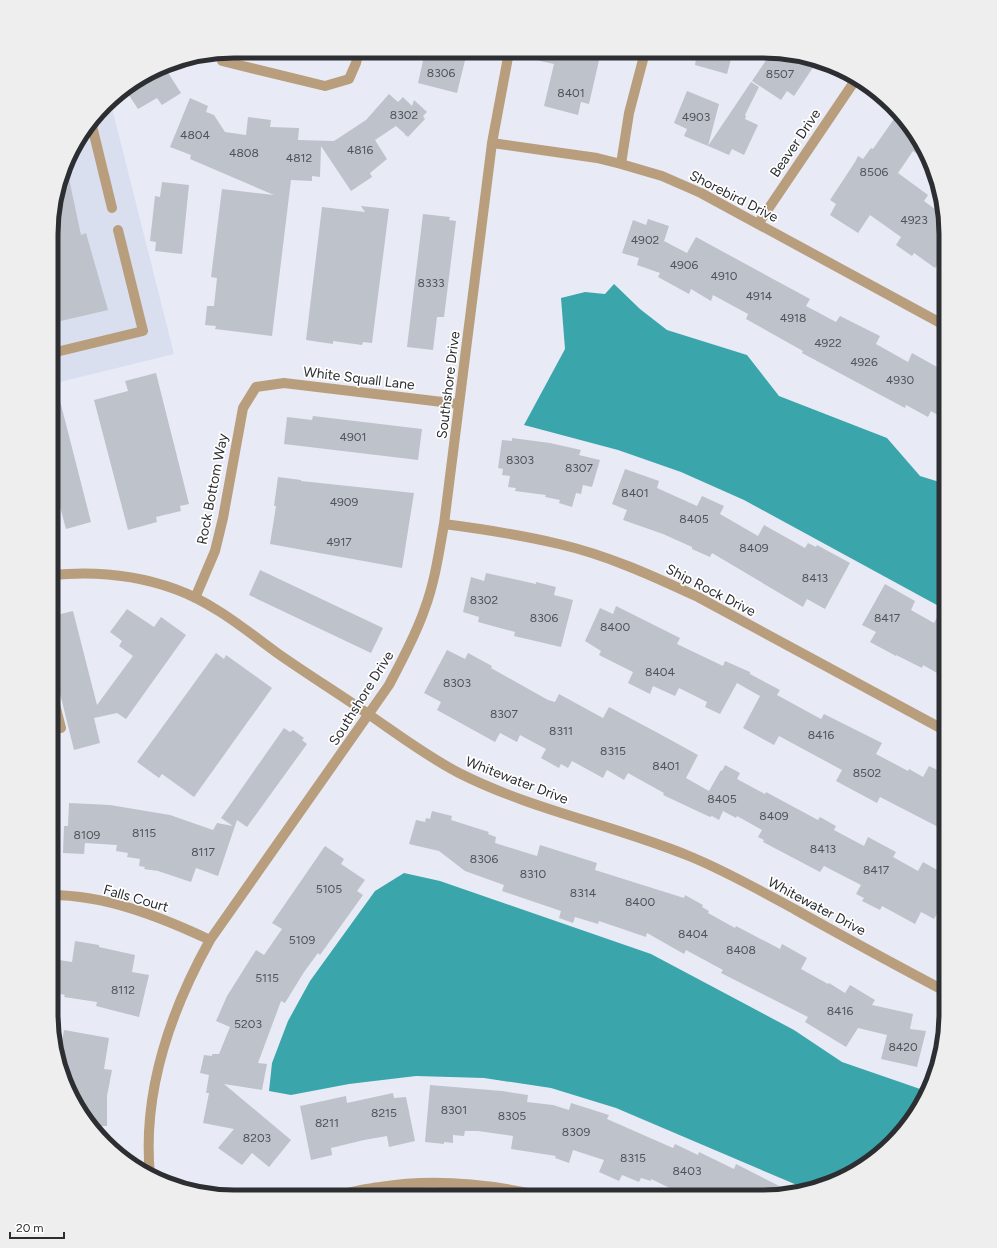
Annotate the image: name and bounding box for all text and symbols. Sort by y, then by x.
house number: 8306 [427,66,455,80]
house number: 8507 [766,67,795,81]
house number: 8401 [557,86,585,100]
street label: Beaver Drive [766,106,825,181]
house number: 8302 [390,108,418,122]
house number: 4903 [682,110,710,124]
house number: 4804 [180,128,211,142]
house number: 4816 [347,143,373,157]
house number: 4808 [229,146,259,160]
house number: 4812 [286,151,312,165]
house number: 8506 [860,165,889,179]
street label: Shorebird Drive [687,167,781,226]
house number: 4923 [900,213,928,227]
house number: 4902 [631,233,659,247]
house number: 4906 [670,258,699,272]
house number: 4910 [711,269,738,283]
house number: 8333 [418,276,444,290]
house number: 4914 [746,289,773,303]
house number: 4918 [780,311,806,325]
street label: Southshore Drive [433,330,464,440]
house number: 4922 [814,336,842,350]
house number: 4926 [850,355,878,369]
street label: White Squall Lane [302,363,416,394]
house number: 4930 [886,373,915,387]
house number: 4901 [340,430,366,444]
street label: Rock Bottom Way [193,432,232,546]
house number: 8303 [506,453,534,467]
house number: 8307 [565,461,594,475]
house number: 8401 [621,486,649,500]
house number: 4909 [330,495,359,509]
house number: 8405 [679,512,709,526]
house number: 4917 [326,535,352,549]
house number: 8409 [739,541,769,555]
street label: Ship Rock Drive [663,561,759,621]
house number: 8413 [802,571,828,585]
house number: 8302 [470,593,498,607]
house number: 8306 [530,611,558,625]
house number: 8417 [874,611,901,625]
house number: 8400 [600,620,630,634]
street label: Southshore Drive [326,648,398,749]
house number: 8404 [645,665,676,679]
house number: 8303 [443,676,471,690]
house number: 8307 [490,707,519,721]
house number: 8311 [549,724,573,738]
house number: 8416 [808,728,834,742]
house number: 8315 [600,744,626,758]
street label: Whitewater Drive [463,753,571,808]
house number: 8401 [652,759,680,773]
house number: 8502 [853,766,881,780]
house number: 8405 [707,792,737,806]
house number: 8409 [759,809,789,823]
house number: 8115 [132,826,156,840]
house number: 8109 [74,828,101,842]
house number: 8413 [810,842,836,856]
house number: 8117 [191,845,215,859]
house number: 8306 [470,852,498,866]
house number: 8417 [863,863,890,877]
house number: 8310 [520,867,547,881]
street label: Whitewater Drive [765,873,869,940]
street label: Falls Court [101,881,170,916]
house number: 5105 [316,882,342,896]
house number: 8314 [570,886,597,900]
house number: 8400 [625,895,655,909]
house number: 8404 [678,927,709,941]
house number: 5109 [289,933,315,947]
house number: 8408 [726,943,756,957]
house number: 5115 [255,971,279,985]
house number: 8112 [111,983,135,997]
house number: 8416 [827,1004,853,1018]
house number: 5203 [234,1017,262,1031]
house number: 8420 [888,1040,918,1054]
house number: 8301 [441,1103,467,1117]
house number: 8215 [371,1106,397,1120]
house number: 8305 [498,1109,526,1123]
house number: 8211 [315,1116,339,1130]
house number: 8309 [562,1125,590,1139]
house number: 8203 [243,1131,271,1145]
house number: 8315 [620,1151,646,1165]
house number: 8403 [672,1164,702,1178]
scale bar [10,1214,64,1240]
text: 20 m [16,1221,44,1235]

